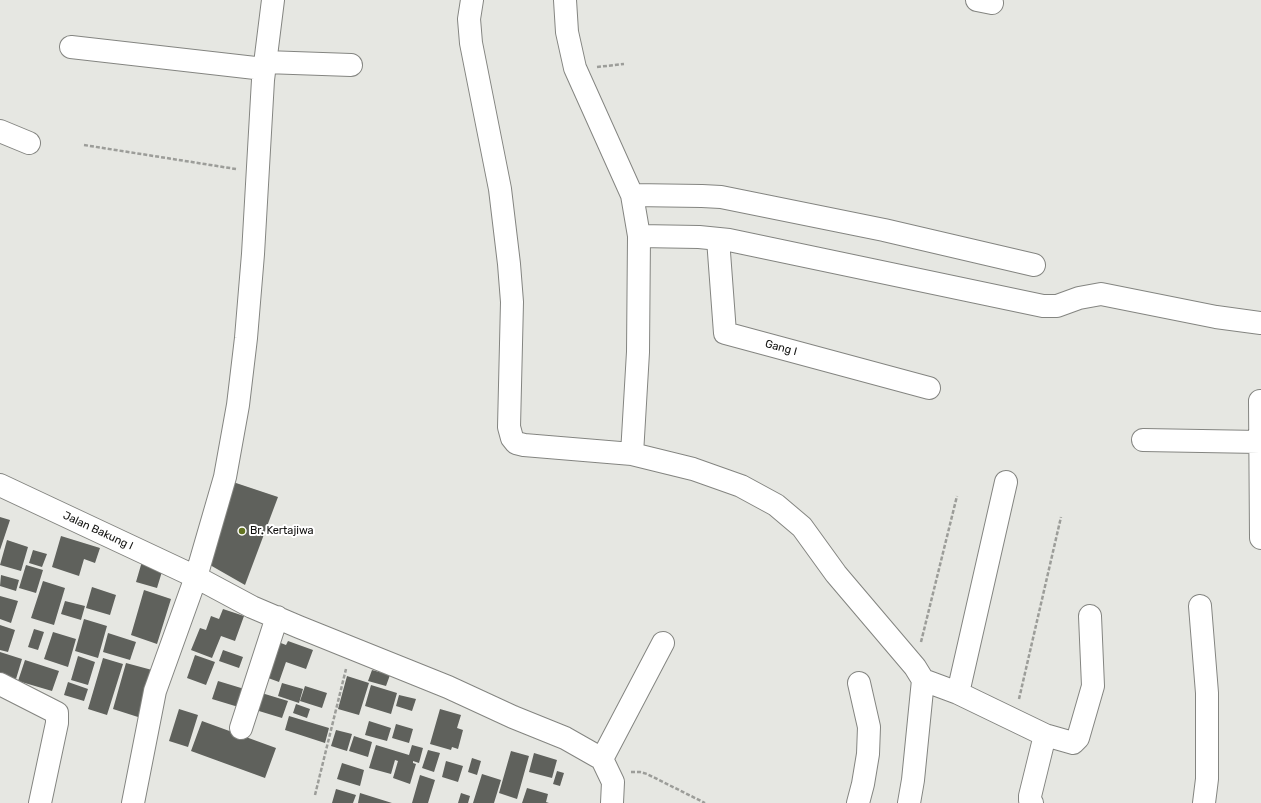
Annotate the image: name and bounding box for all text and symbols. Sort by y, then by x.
street label: Gang I [764,337,798,359]
street label: Jalan Bakung I [61,509,135,553]
place label: Br. Kertajiwa [250,524,314,538]
marker: Br. Kertajiwa [237,526,247,536]

